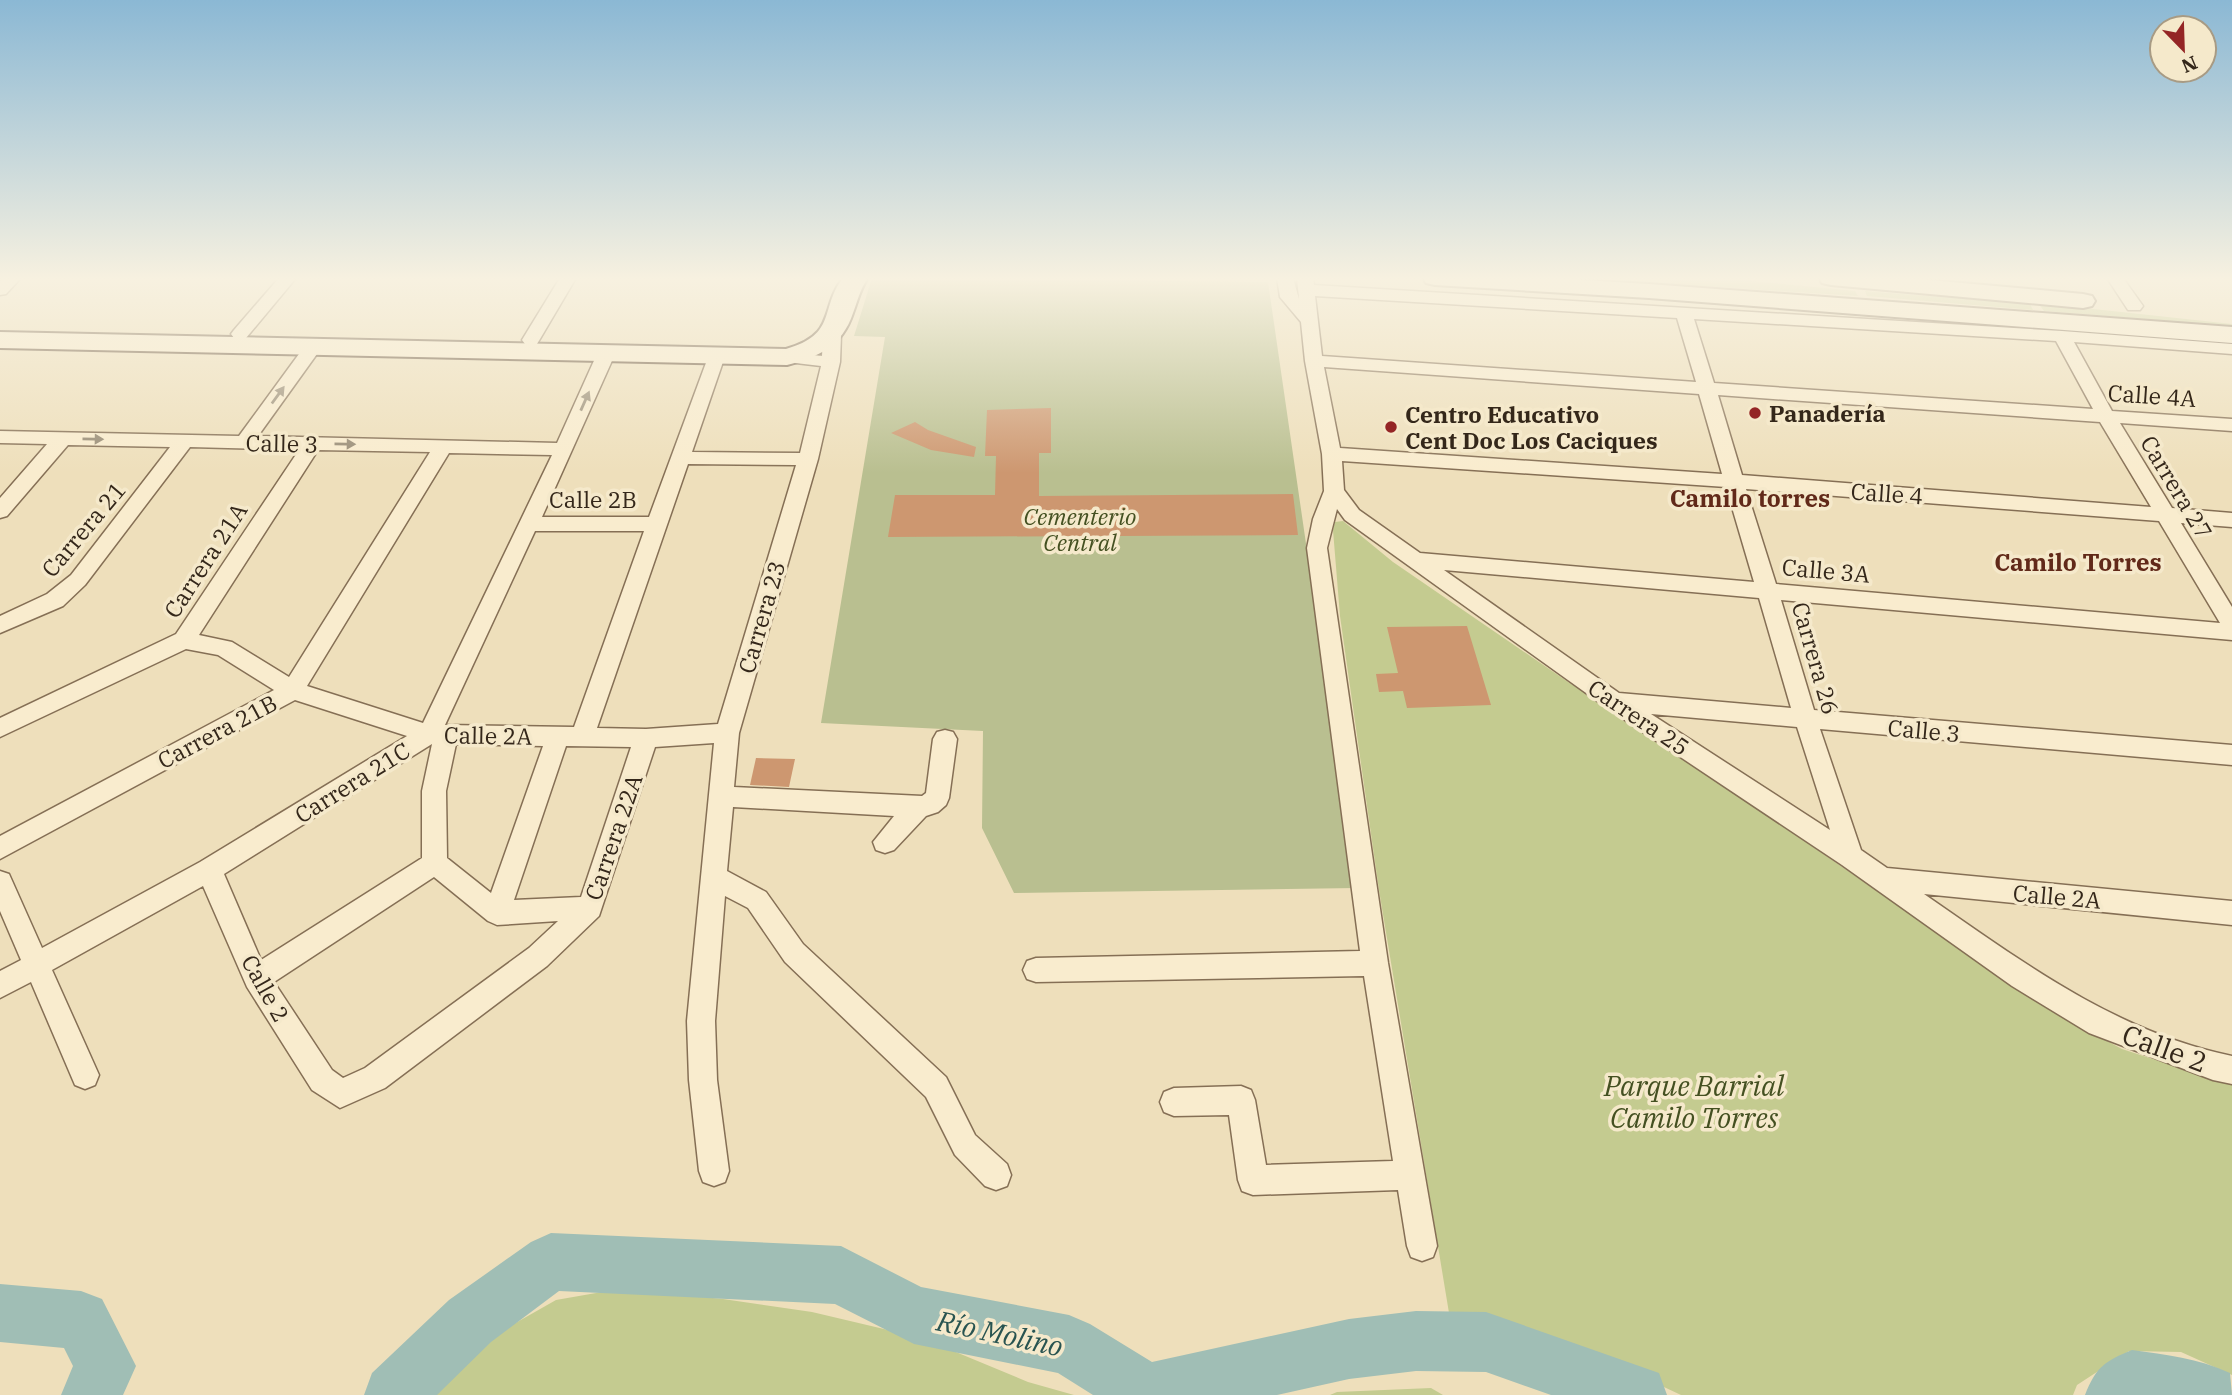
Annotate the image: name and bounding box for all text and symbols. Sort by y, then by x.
north arrow [2148,14,2218,84]
text: N [2178,51,2201,79]
street label: Calle 4A [2107,377,2197,413]
one-way arrow [271,386,285,404]
one-way arrow [579,391,591,411]
place label: Panadería [1769,398,1886,428]
place label: Centro Educativo Cent Doc Los Caciques [1405,399,1658,455]
marker: Panadería [1747,405,1763,421]
marker: Centro Educativo Cent Doc Los Caciques [1383,419,1399,435]
street label: Calle 3 [245,427,319,459]
street label: Carrera 27 [2134,430,2220,544]
one-way arrow [82,434,104,445]
one-way arrow [334,438,356,449]
street label: Carrera 21 [34,475,132,583]
street label: Calle 4 [1850,476,1924,510]
district label: Camilo torres [1670,482,1830,514]
street label: Calle 2B [549,484,637,514]
street label: Carrera 21A [157,497,253,623]
park label: Cementerio Central [1024,501,1136,557]
district label: Camilo Torres [1994,546,2162,578]
street label: Calle 3A [1781,551,1872,589]
street label: Carrera 23 [731,557,791,677]
street label: Carrera 26 [1786,598,1846,718]
street label: Carrera 25 [1583,672,1695,762]
street label: Carrera 21B [152,687,282,775]
street label: Calle 3 [1887,712,1961,748]
street label: Calle 2A [444,719,533,751]
street label: Carrera 21C [289,735,415,829]
street label: Carrera 22A [577,770,649,904]
street label: Calle 2A [2012,877,2103,915]
street label: Calle 2 [235,949,297,1027]
street label: Calle 2 [2117,1016,2213,1080]
park label: Parque Barrial Camilo Torres [1603,1067,1785,1136]
water label: Río Molino [933,1301,1066,1364]

